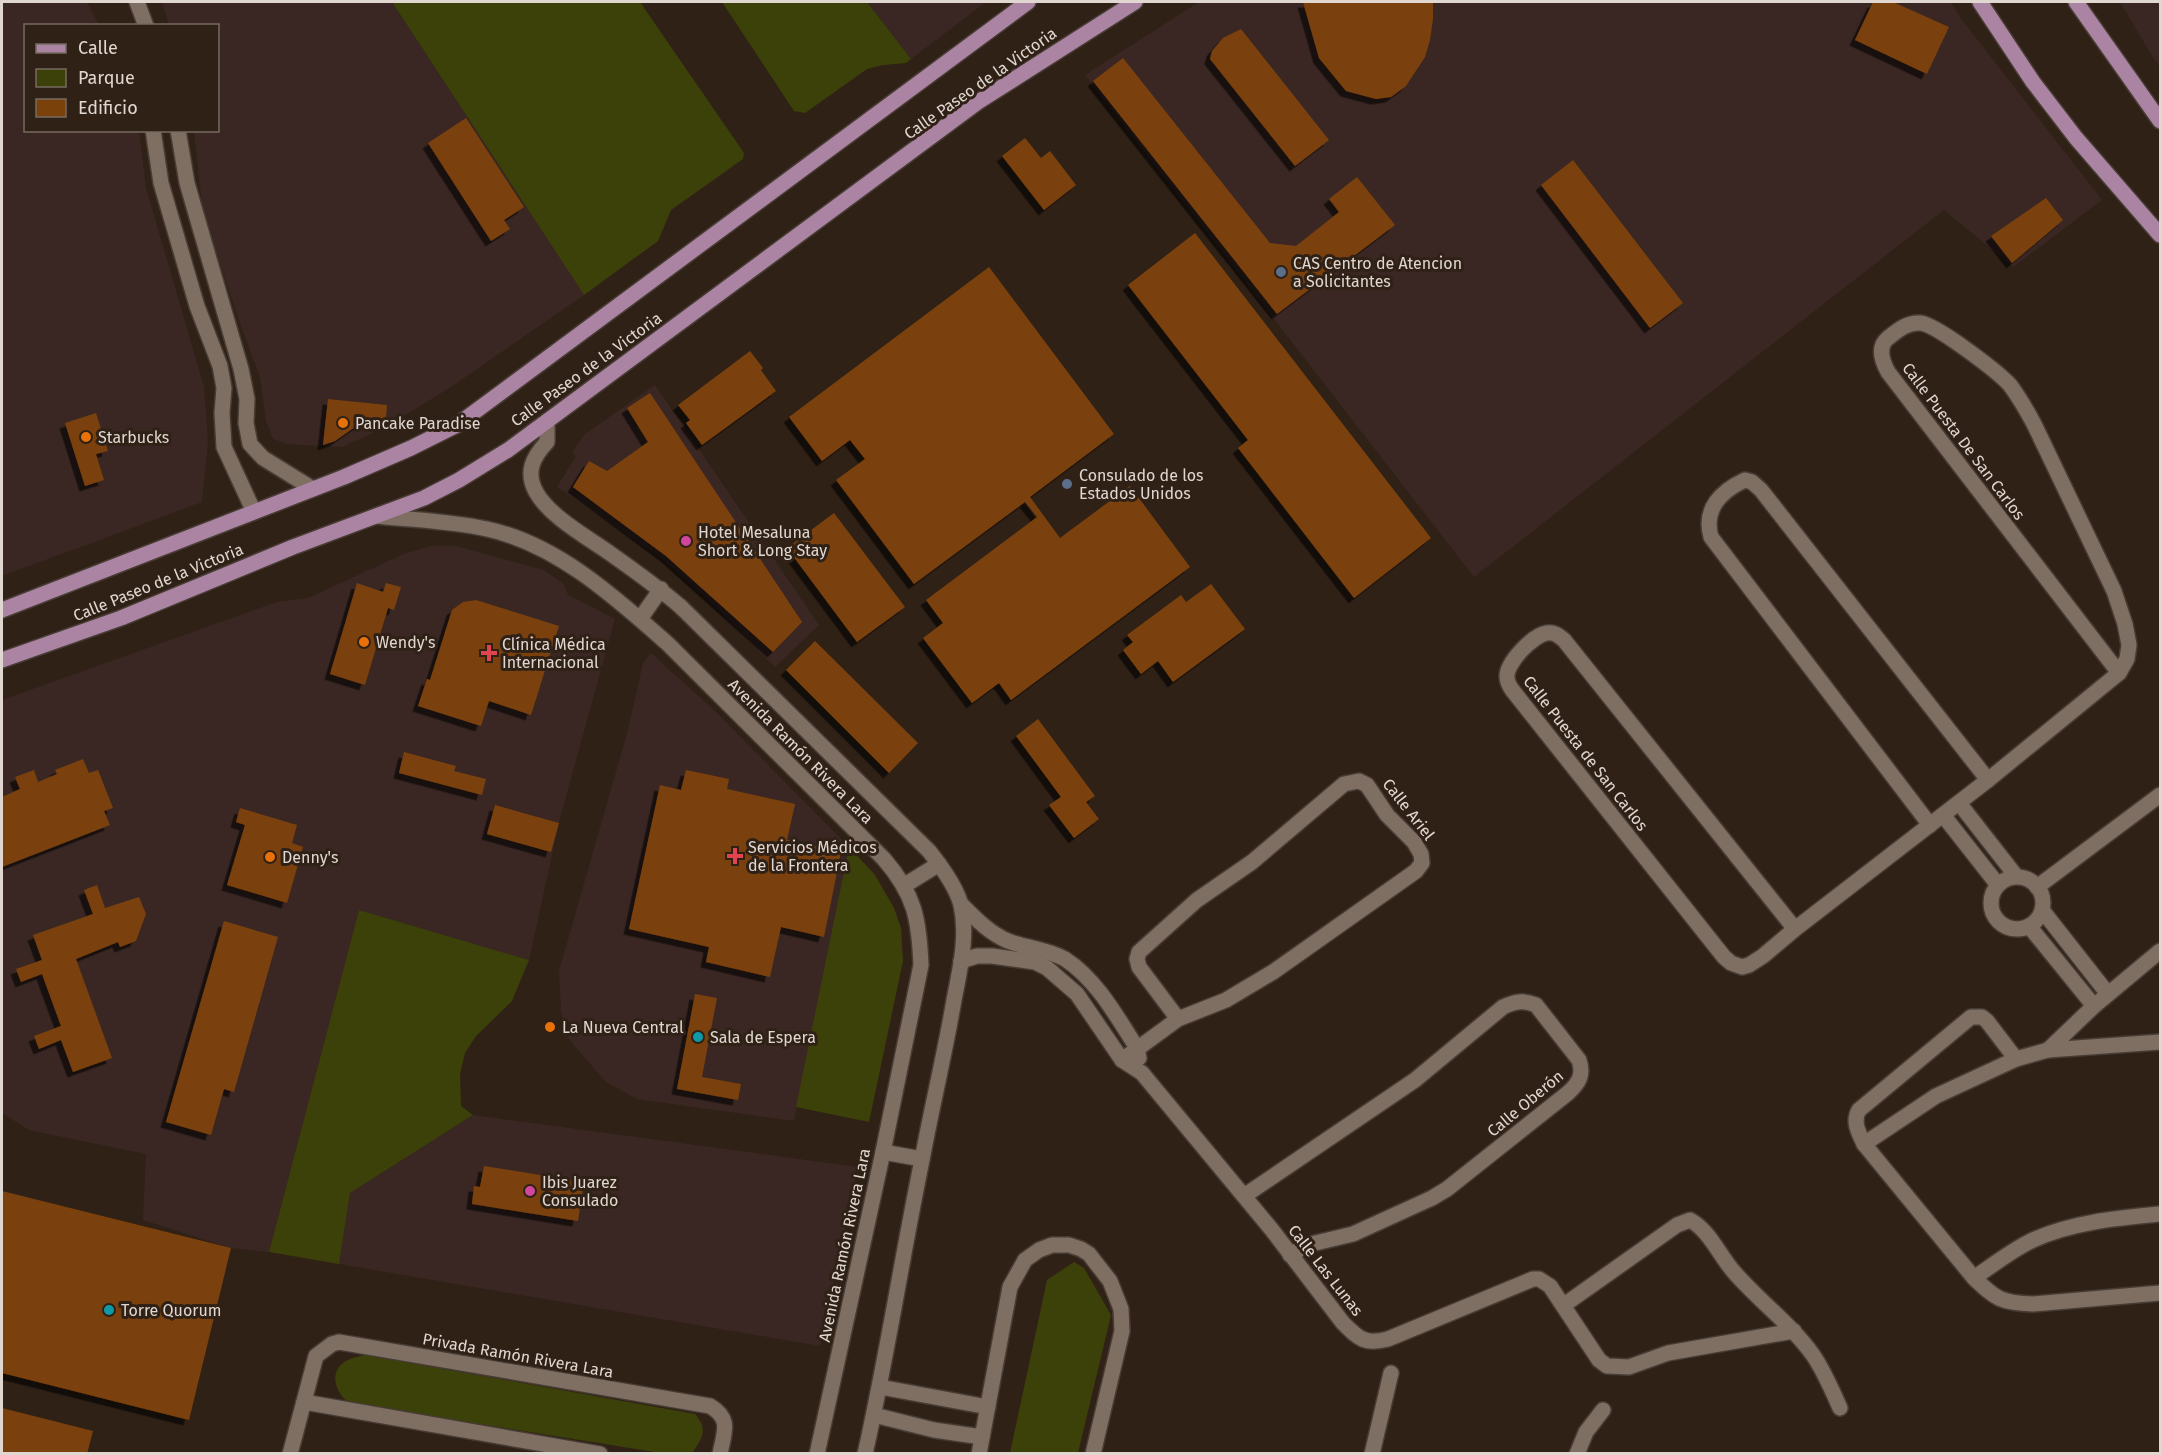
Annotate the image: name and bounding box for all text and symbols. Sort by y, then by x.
legend [24,24,219,132]
street label: Calle Paseo de la Victoria [900,24,1060,143]
text: Calle [78,37,118,59]
text: Parque [78,67,135,89]
text: Edificio [78,97,138,119]
place label: CAS Centro de Atencion a Solicitantes [1293,254,1462,291]
marker: CAS Centro de Atencion a Solicitantes [1274,265,1288,279]
street label: Calle Paseo de la Victoria [507,308,665,431]
street label: Calle Puesta De San Carlos [1898,359,2029,524]
place label: Pancake Paradise [355,414,480,433]
marker: Pancake Paradise [336,416,350,430]
place label: Starbucks [98,428,169,447]
marker: Starbucks [79,430,93,444]
place label: Consulado de los Estados Unidos [1079,466,1204,503]
marker: Consulado de los Estados Unidos [1060,477,1074,491]
place label: Hotel Mesaluna Short & Long Stay [698,523,827,560]
marker: Hotel Mesaluna Short & Long Stay [679,534,693,548]
street label: Calle Paseo de la Victoria [70,540,246,625]
place label: Wendy's [376,633,435,652]
marker: Wendy's [357,635,371,649]
place label: Clínica Médica Internacional [502,635,606,672]
marker: Clínica Médica Internacional [480,644,498,662]
street label: Calle Puesta de San Carlos [1519,672,1652,835]
street label: Avenida Ramón Rivera Lara [724,675,877,828]
street label: Calle Ariel [1379,775,1439,844]
place label: Servicios Médicos de la Frontera [748,838,877,875]
marker: Servicios Médicos de la Frontera [726,847,744,865]
place label: Denny's [282,848,338,867]
marker: Denny's [263,850,277,864]
place label: La Nueva Central [562,1018,684,1037]
marker: La Nueva Central [543,1020,557,1034]
place label: Sala de Espera [710,1028,816,1047]
marker: Sala de Espera [691,1030,705,1044]
street label: Calle Oberón [1483,1066,1567,1141]
street label: Avenida Ramón Rivera Lara [815,1147,874,1343]
place label: Ibis Juarez Consulado [542,1173,618,1210]
marker: Ibis Juarez Consulado [523,1184,537,1198]
street label: Calle Las Lunas [1284,1221,1367,1320]
place label: Torre Quorum [121,1301,221,1320]
marker: Torre Quorum [102,1303,116,1317]
street label: Privada Ramón Rivera Lara [421,1329,615,1382]

